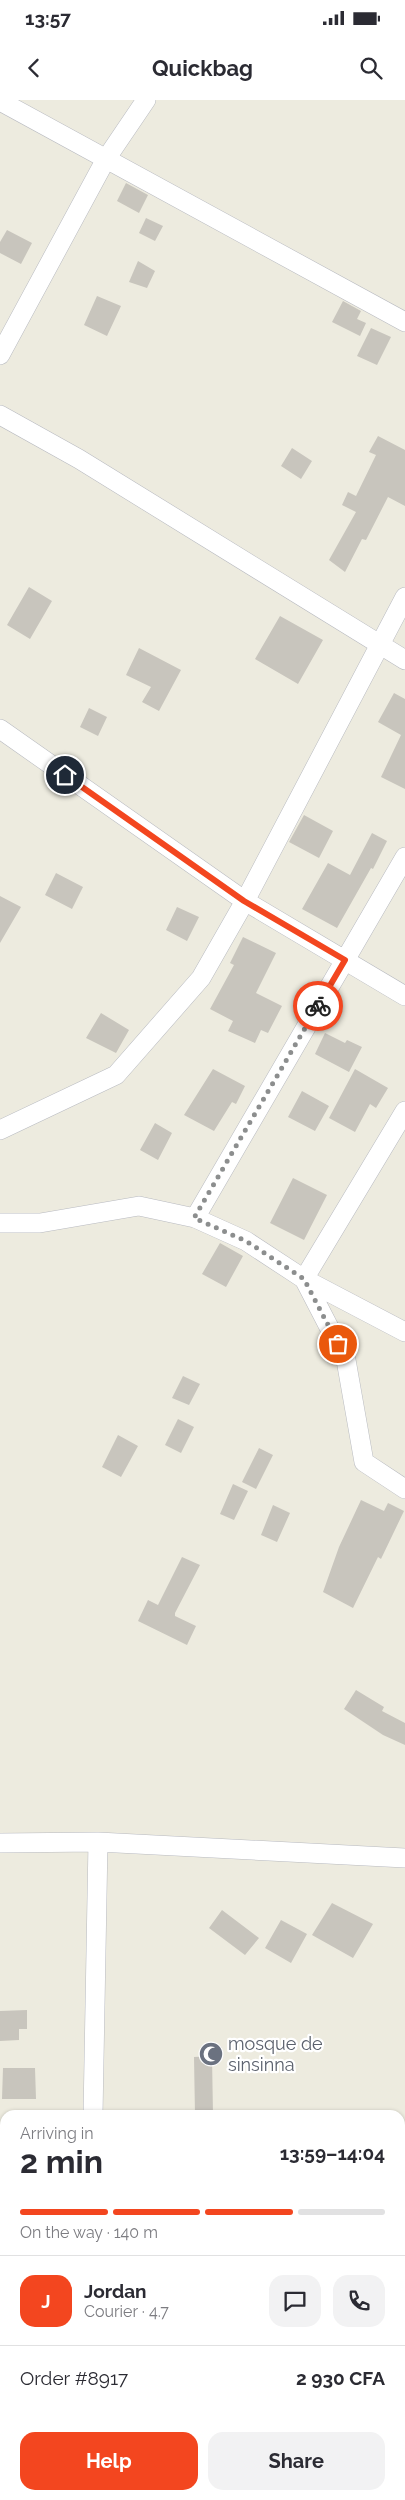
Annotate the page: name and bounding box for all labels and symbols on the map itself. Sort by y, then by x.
pin [44,754,86,796]
courier [293,981,343,1031]
pin [317,1323,359,1365]
place label: mosque de sinsinna [228,2033,323,2075]
mosque icon: mosque de sinsinna [198,2041,224,2067]

